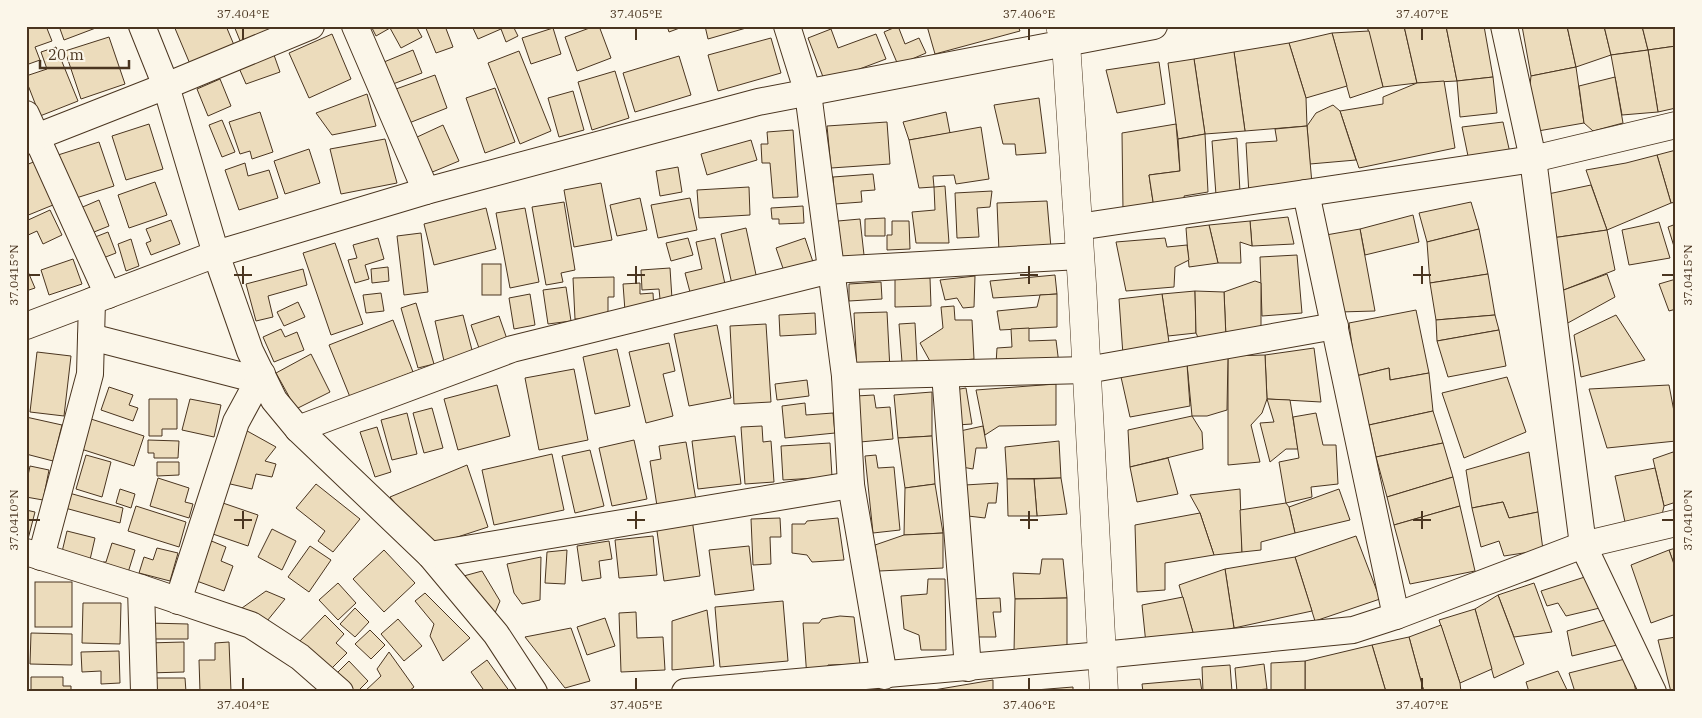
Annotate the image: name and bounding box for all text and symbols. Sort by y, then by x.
text: 37.404°E [217,6,269,21]
text: 37.405°E [610,6,662,21]
text: 37.406°E [1003,6,1055,21]
text: 37.407°E [1396,6,1448,21]
scale bar [40,38,129,70]
text: 20 m [48,45,84,64]
text: 37.0415°N [6,244,21,306]
text: 37.0415°N [1680,244,1695,306]
text: 37.0410°N [6,489,21,551]
text: 37.0410°N [1680,489,1695,551]
text: 37.404°E [217,697,269,712]
text: 37.405°E [610,697,662,712]
text: 37.406°E [1003,697,1055,712]
text: 37.407°E [1396,697,1448,712]

